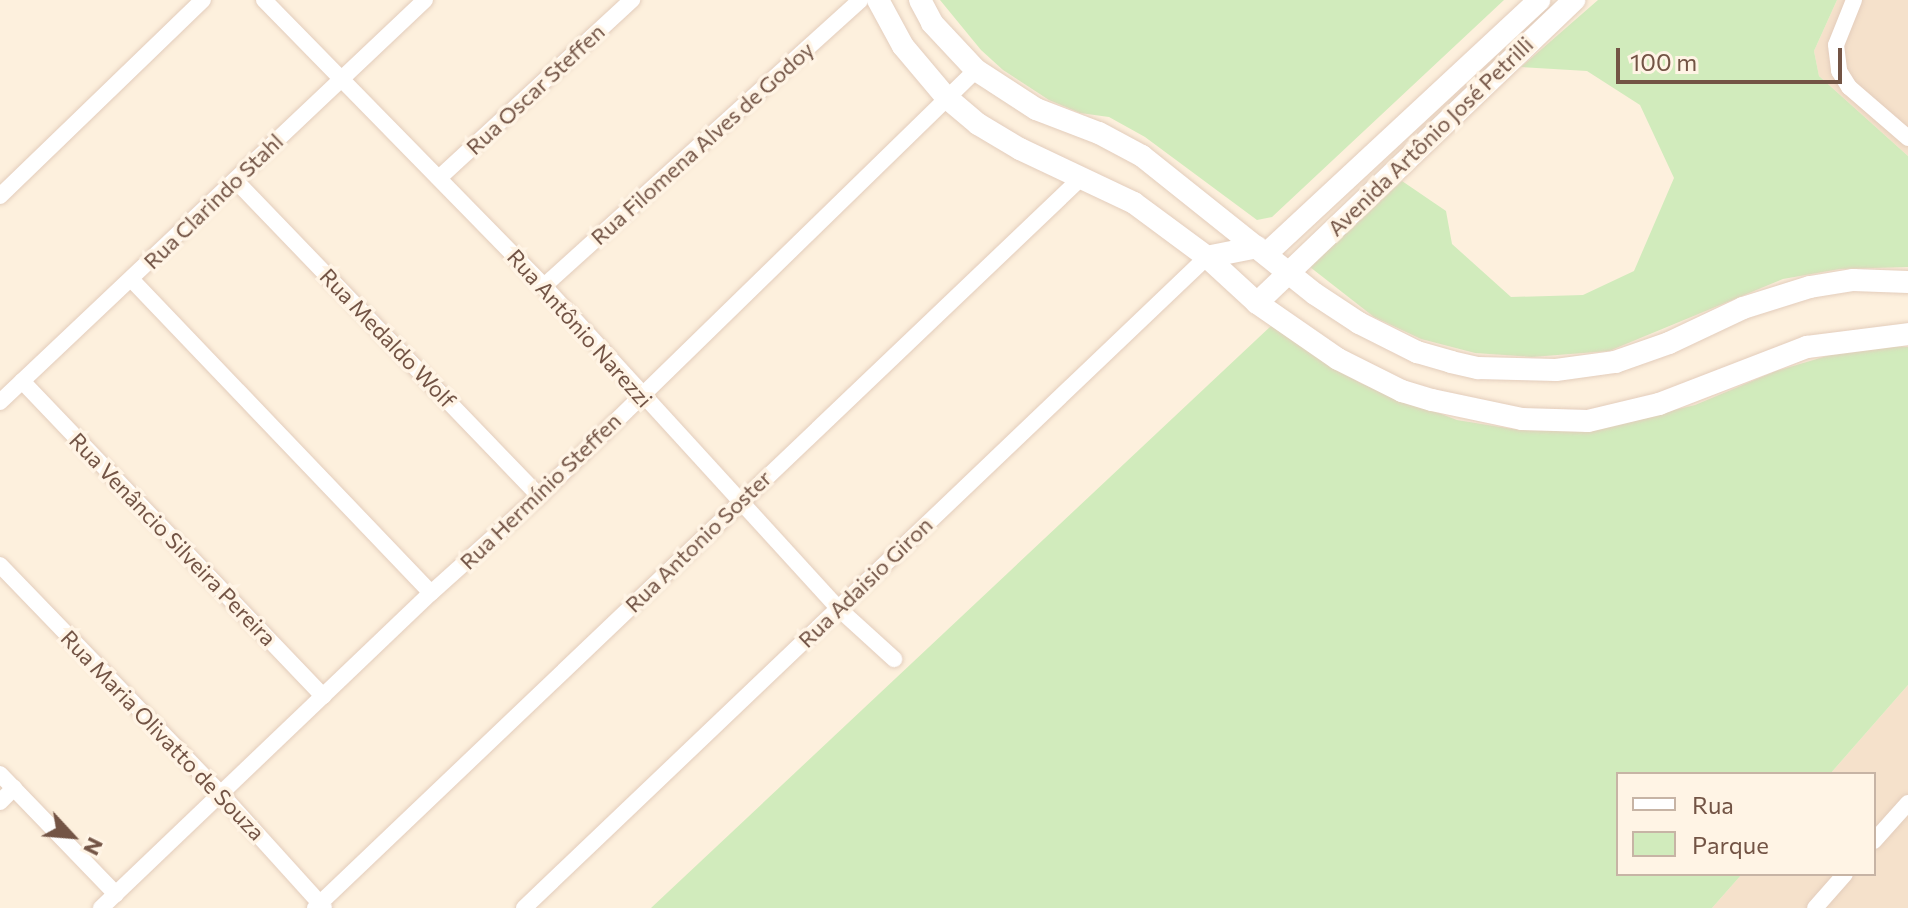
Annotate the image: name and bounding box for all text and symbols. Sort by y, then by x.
street label: Rua Oscar Steffen [460,18,610,160]
street label: Avenida Artônio José Petrilli [1322,31,1538,241]
scale bar [1620,32,1846,82]
street label: Rua Filomena Alves de Godoy [585,36,819,250]
text: 100 m [1630,47,1697,76]
street label: Rua Clarindo Stahl [138,128,288,274]
street label: Rua Antônio Narezzi [502,243,658,413]
street label: Rua Medaldo Wolf [315,263,461,413]
street label: Rua Hermínio Steffen [454,407,626,575]
street label: Rua Venâncio Silveira Pereira [64,427,282,651]
street label: Rua Antonio Soster [619,464,777,618]
street label: Rua Adaisio Giron [792,511,938,653]
street label: Rua Maria Olivatto de Souza [56,625,270,845]
legend [1616,772,1876,876]
text: Rua [1692,790,1734,819]
north arrow [32,796,112,876]
text: Parque [1692,830,1769,859]
text: N [78,833,110,860]

